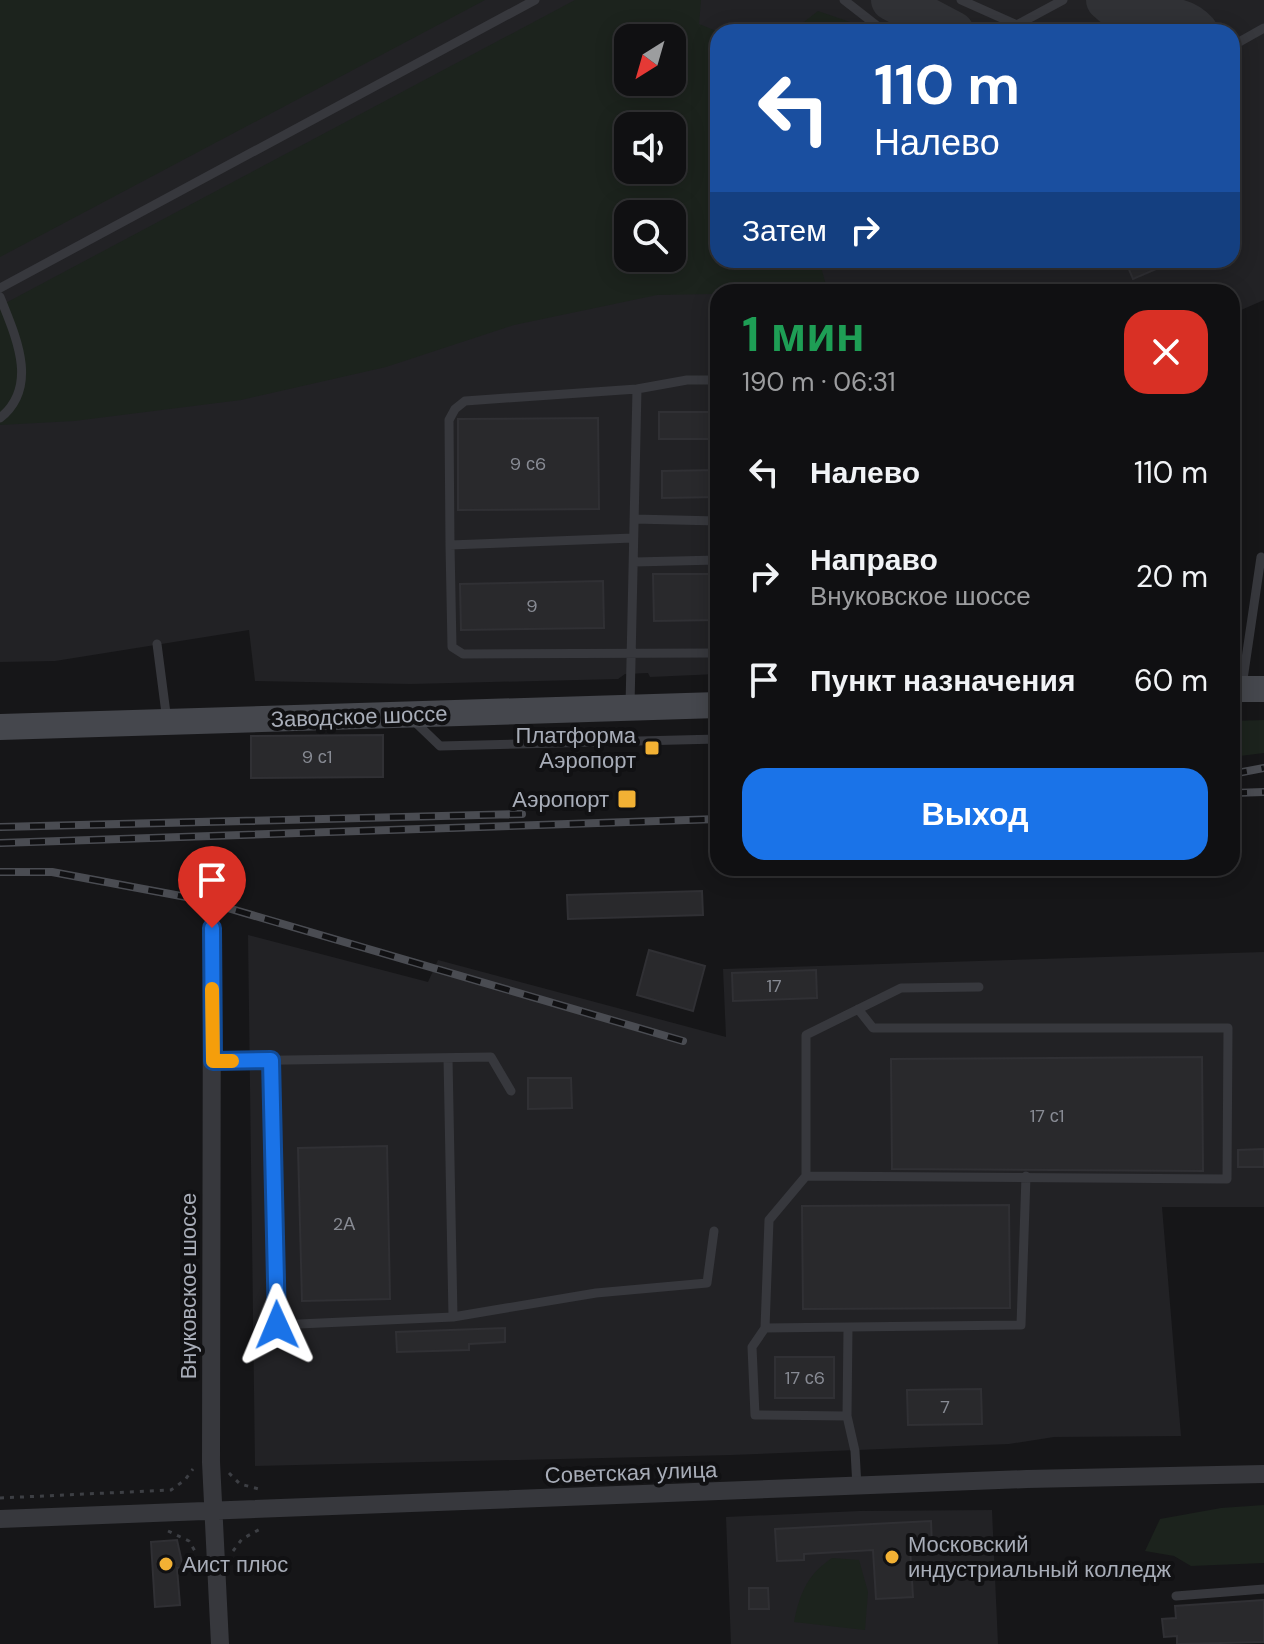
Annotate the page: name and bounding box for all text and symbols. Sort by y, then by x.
north arrow [614,24,686,96]
map controls [614,24,686,272]
text: 110 m [874,48,1020,121]
icon: left [742,56,846,160]
button: sound [614,112,686,184]
text: Налево [874,119,1000,166]
button: search [614,200,686,272]
icon: right [843,208,887,252]
text: Затем [742,211,827,250]
text: 1 мин [742,303,865,366]
button: close [1124,310,1208,394]
text: 190 m · 06:31 [742,365,896,399]
icon: left [742,450,786,494]
house number: 9 с6 [510,452,546,476]
text: Налево [810,453,920,492]
text: 110 m [1134,453,1208,492]
text: Направо [810,540,938,579]
icon: right [742,554,786,598]
text: 20 m [1136,557,1208,596]
text: Внуковское шоссе [810,579,1031,613]
house number: 9 [526,594,538,618]
icon: arrive [742,658,786,702]
text: Пункт назначения [810,661,1075,700]
text: 60 m [1134,661,1208,700]
street label: Заводское шоссе [270,699,448,734]
place label: Платформа Аэропорт [516,721,637,775]
marker: Платформа Аэропорт [643,739,661,757]
house number: 9 с1 [302,745,332,769]
button: Выход [742,768,1208,860]
place label: Аэропорт [512,785,609,814]
marker: Аэропорт [616,788,638,810]
pin [178,846,246,928]
icon: arrive [190,858,234,902]
house number: 17 [766,974,782,998]
house number: 17 с1 [1030,1104,1064,1128]
street label: Внуковское шоссе [174,1193,203,1379]
house number: 2А [333,1212,355,1236]
position arrow [235,1283,319,1367]
house number: 17 с6 [785,1366,825,1390]
house number: 7 [940,1395,950,1419]
street label: Советская улица [544,1455,718,1490]
place label: Московский индустриальный колледж [908,1530,1171,1584]
marker: Московский индустриальный колледж [883,1548,901,1566]
place label: Аист плюс [182,1550,288,1579]
marker: Аист плюс [157,1555,175,1573]

